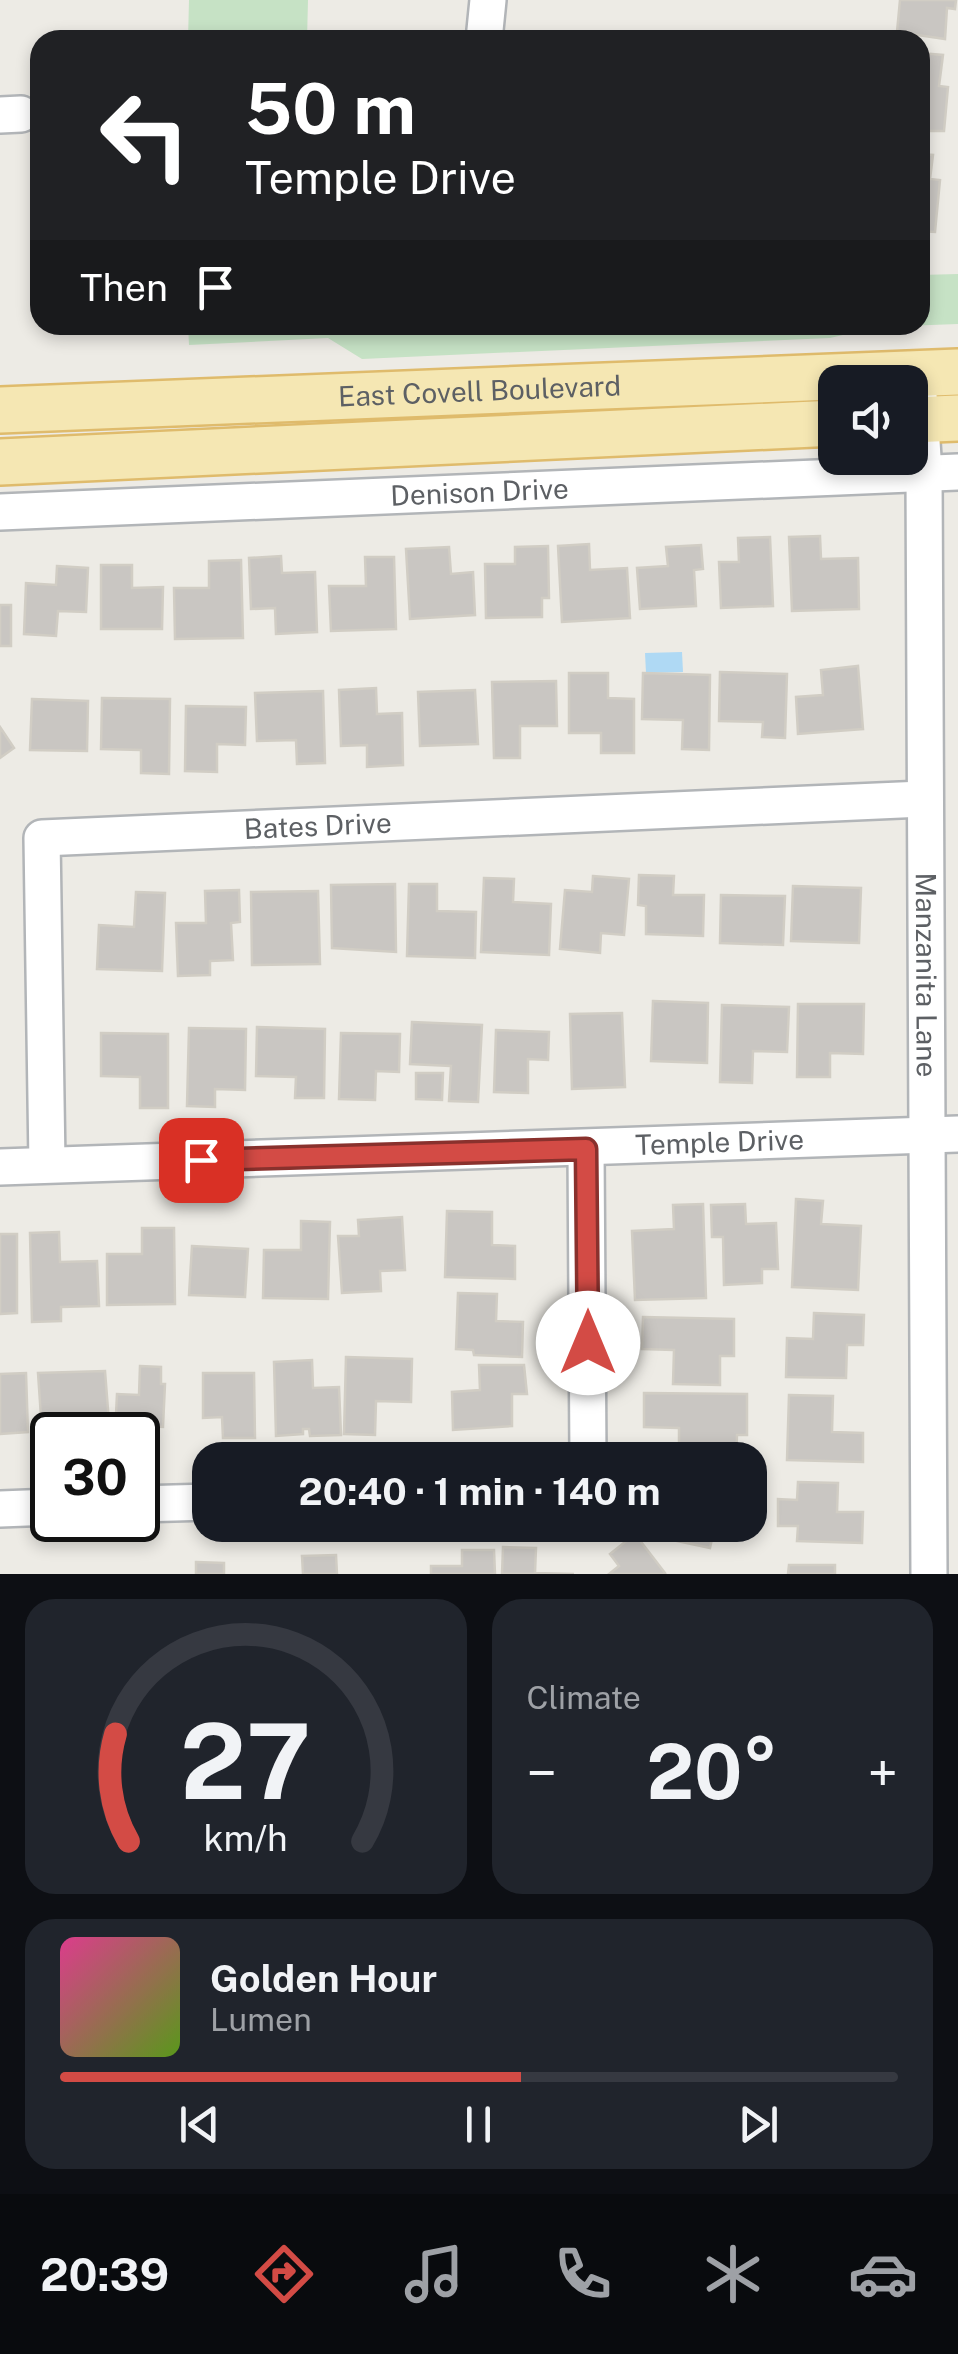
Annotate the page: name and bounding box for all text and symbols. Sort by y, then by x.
text: 50 m [245,67,416,150]
icon: left [80,70,210,200]
text: Temple Drive [245,151,516,204]
icon: arrive [188,260,243,315]
text: Then [80,265,168,310]
map controls [818,365,928,475]
button: sound [818,365,928,475]
street label: East Covell Boulevard [337,368,622,413]
street label: Denison Drive [390,471,569,512]
street label: Bates Drive [243,806,392,845]
street label: Manzanita Lane [910,872,944,1077]
pin [159,1118,244,1203]
street label: Temple Drive [635,1122,804,1161]
icon: arrive [174,1133,229,1188]
position arrow [536,1291,640,1395]
speed limit sign: 30 [30,1412,160,1542]
text: 20:40 · 1 min · 140 m [299,1469,660,1514]
text: Climate [527,1679,641,1716]
text: 27 [180,1700,311,1822]
text: 20° [646,1728,778,1816]
text: − [527,1741,557,1805]
text: + [867,1741,898,1805]
text: km/h [204,1817,288,1859]
text: Golden Hour [210,1956,437,2001]
text: Lumen [210,2001,312,2038]
icon: previous [172,2097,227,2152]
icon: pause [451,2097,506,2152]
icon: next [731,2097,786,2152]
icon: directions [249,2239,319,2309]
icon: music [399,2239,469,2309]
icon: phone [548,2239,618,2309]
icon: climate [698,2239,768,2309]
icon: car [848,2239,918,2309]
text: 20:39 [40,2248,169,2301]

